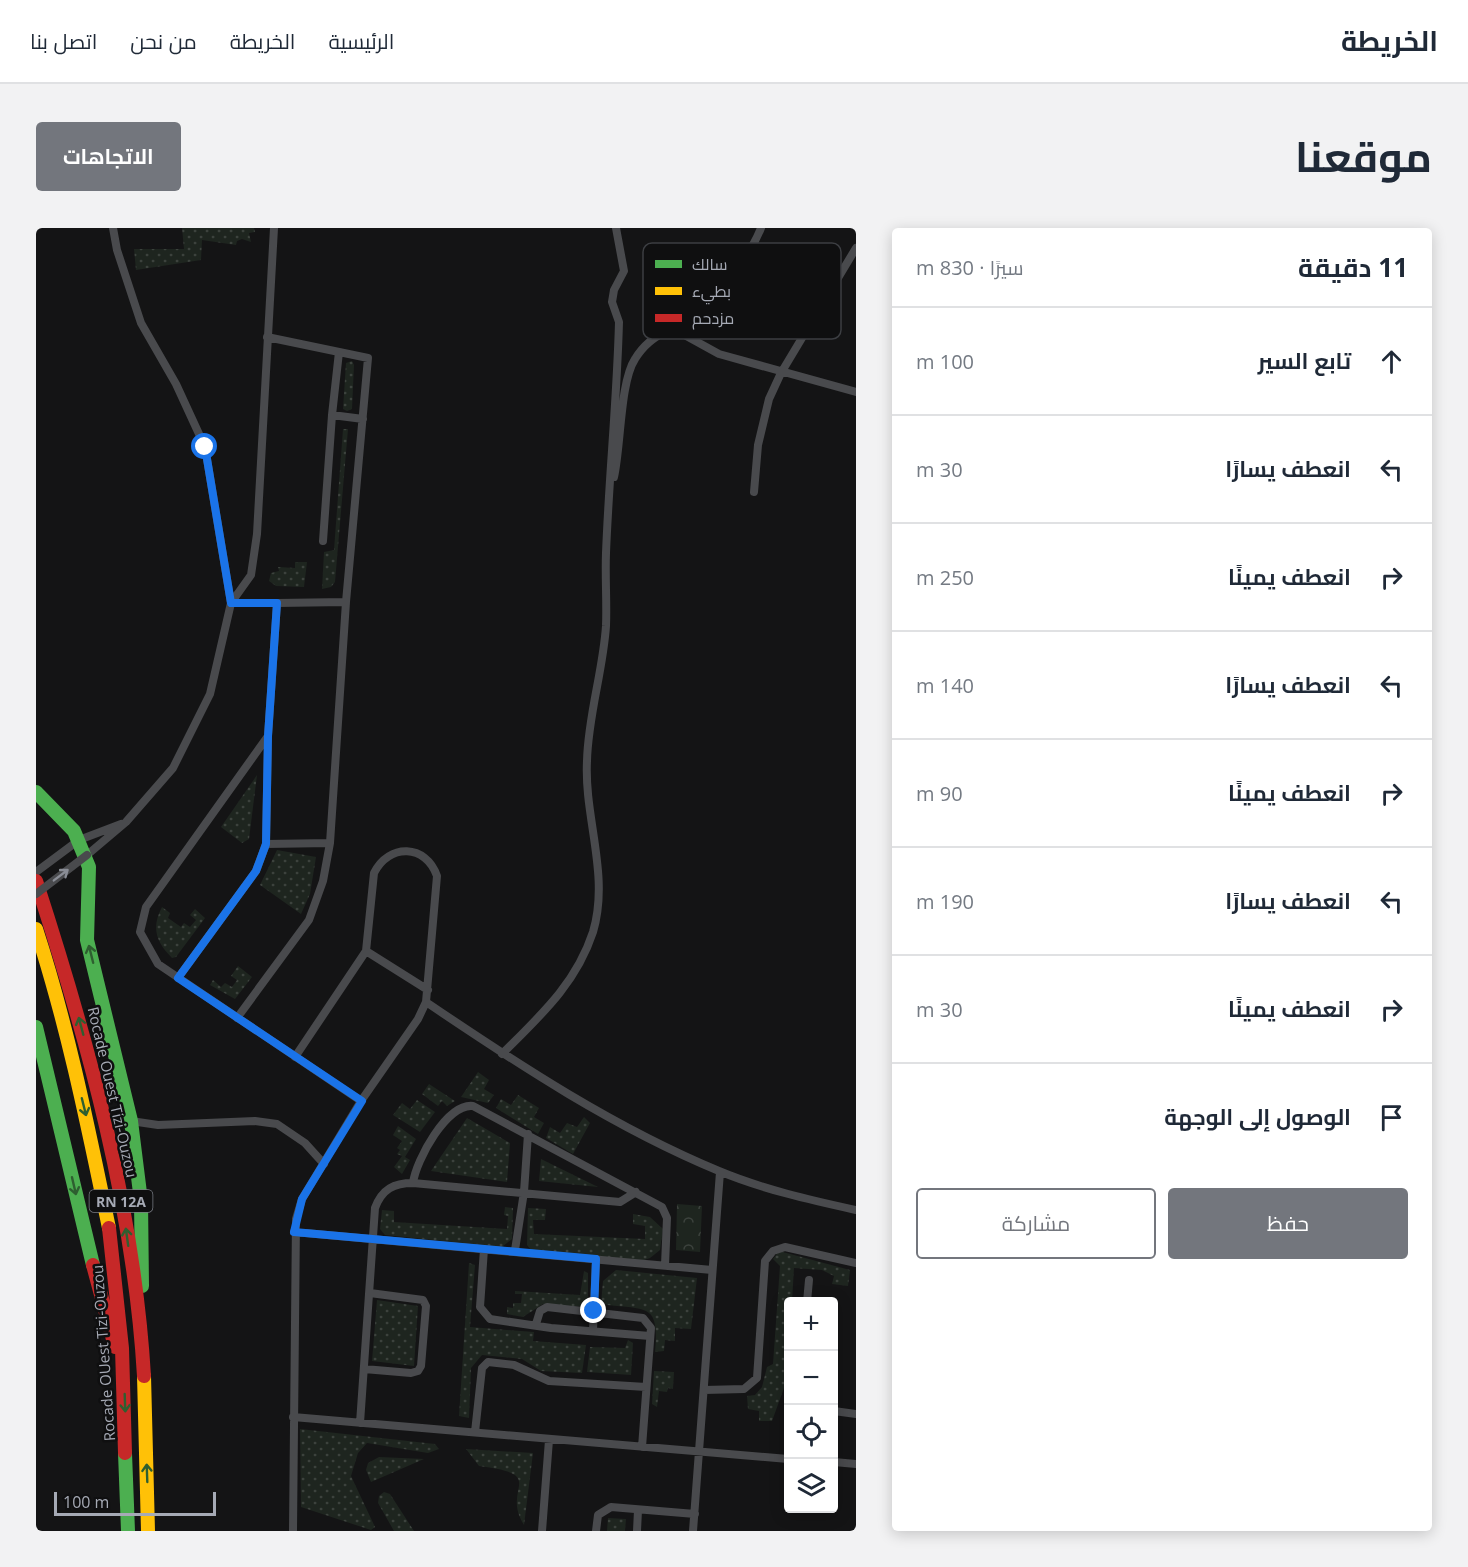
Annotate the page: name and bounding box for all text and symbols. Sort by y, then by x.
text: الخريطة [1341,21,1438,59]
text: اتصل بنا [30,27,97,55]
text: من نحن [130,27,197,55]
text: الخريطة [230,27,295,55]
text: الرئيسية [328,27,394,55]
button: الاتجاهات [36,122,181,191]
text: موقعنا [1295,127,1432,184]
legend [643,243,841,339]
text: 11 دقيقة [1298,249,1408,285]
text: سالك [692,253,727,275]
text: سيرًا · 830 m [916,254,1023,281]
text: بطيء [692,280,731,305]
text: مزدحم [692,307,734,330]
text: تابع السير [1258,345,1351,375]
icon: ahead [1375,345,1408,378]
text: 100 m [916,348,974,375]
route start [191,433,217,459]
text: انعطف يسارًا [1225,453,1351,483]
icon: left [1375,453,1408,486]
text: 30 m [916,456,963,483]
text: انعطف يمينًا [1228,561,1351,591]
icon: right [1375,561,1408,594]
text: 250 m [916,564,974,591]
text: انعطف يسارًا [1225,669,1351,699]
icon: left [1375,669,1408,702]
text: 140 m [916,672,974,699]
text: انعطف يمينًا [1228,777,1351,807]
icon: right [1375,777,1408,810]
text: 90 m [916,780,963,807]
one-way arrow [53,868,69,881]
text: انعطف يسارًا [1225,885,1351,915]
icon: left [1375,885,1408,918]
text: 190 m [916,888,974,915]
one-way arrow [84,945,96,964]
text: انعطف يمينًا [1228,993,1351,1023]
icon: right [1375,993,1408,1026]
text: 30 m [916,996,963,1023]
street label: Rocade Ouest Tizi-Ouzou [84,1005,142,1179]
one-way arrow [74,1017,86,1036]
one-way arrow [78,1097,90,1116]
text: الوصول إلى الوجهة [1164,1101,1351,1131]
icon: arrive [1375,1101,1408,1134]
one-way arrow [69,1176,80,1195]
button: مشاركة [916,1188,1156,1259]
button: حفظ [1168,1188,1408,1259]
road number: RN 12A [90,1190,152,1212]
one-way arrow [121,1227,132,1247]
street label: Rocade OUest Tizi-Ouzou [87,1264,119,1442]
route end [580,1297,606,1323]
map controls [784,1297,838,1513]
button: + [784,1297,838,1351]
button: − [784,1351,838,1405]
one-way arrow [119,1393,130,1413]
button: locate [784,1405,838,1459]
button: layers [784,1459,838,1513]
one-way arrow [141,1463,152,1483]
scale bar [54,1489,216,1516]
text: 100 m [63,1491,109,1513]

